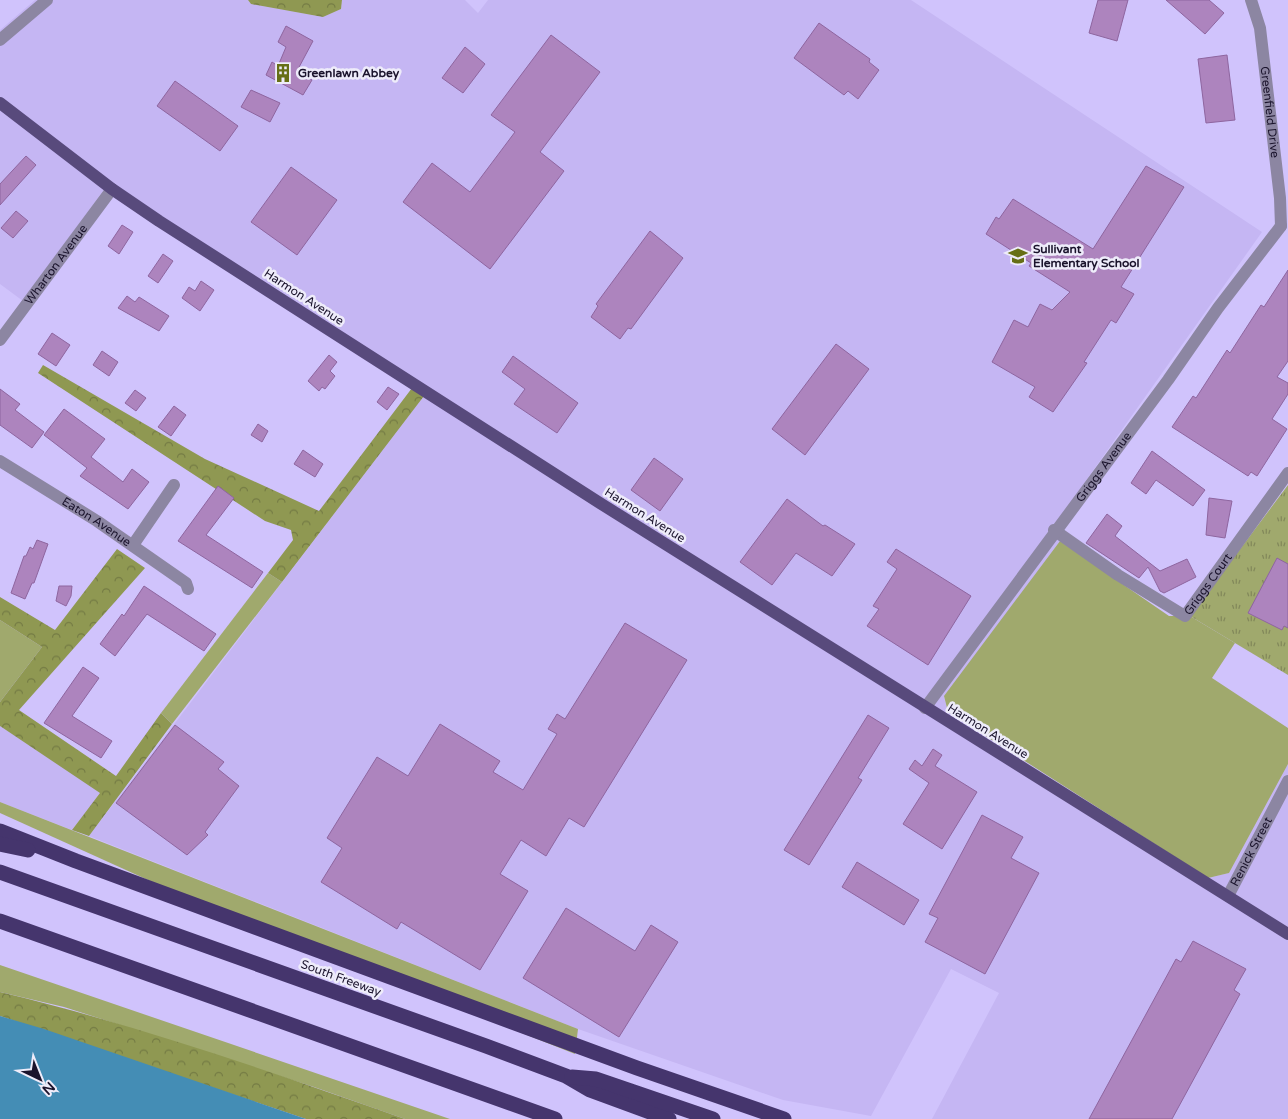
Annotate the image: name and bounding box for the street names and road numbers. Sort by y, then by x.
street label: Greenfield Drive [1258,65,1282,159]
street label: Wharton Avenue [22,222,90,307]
street label: Harmon Avenue [262,266,347,328]
street label: Griggs Avenue [1073,429,1134,505]
street label: Harmon Avenue [602,485,688,545]
street label: Eaton Avenue [59,494,134,550]
street label: Griggs Court [1181,550,1235,618]
street label: Harmon Avenue [945,701,1031,761]
street label: Renick Street [1227,814,1275,889]
street label: South Freeway [299,957,384,999]

